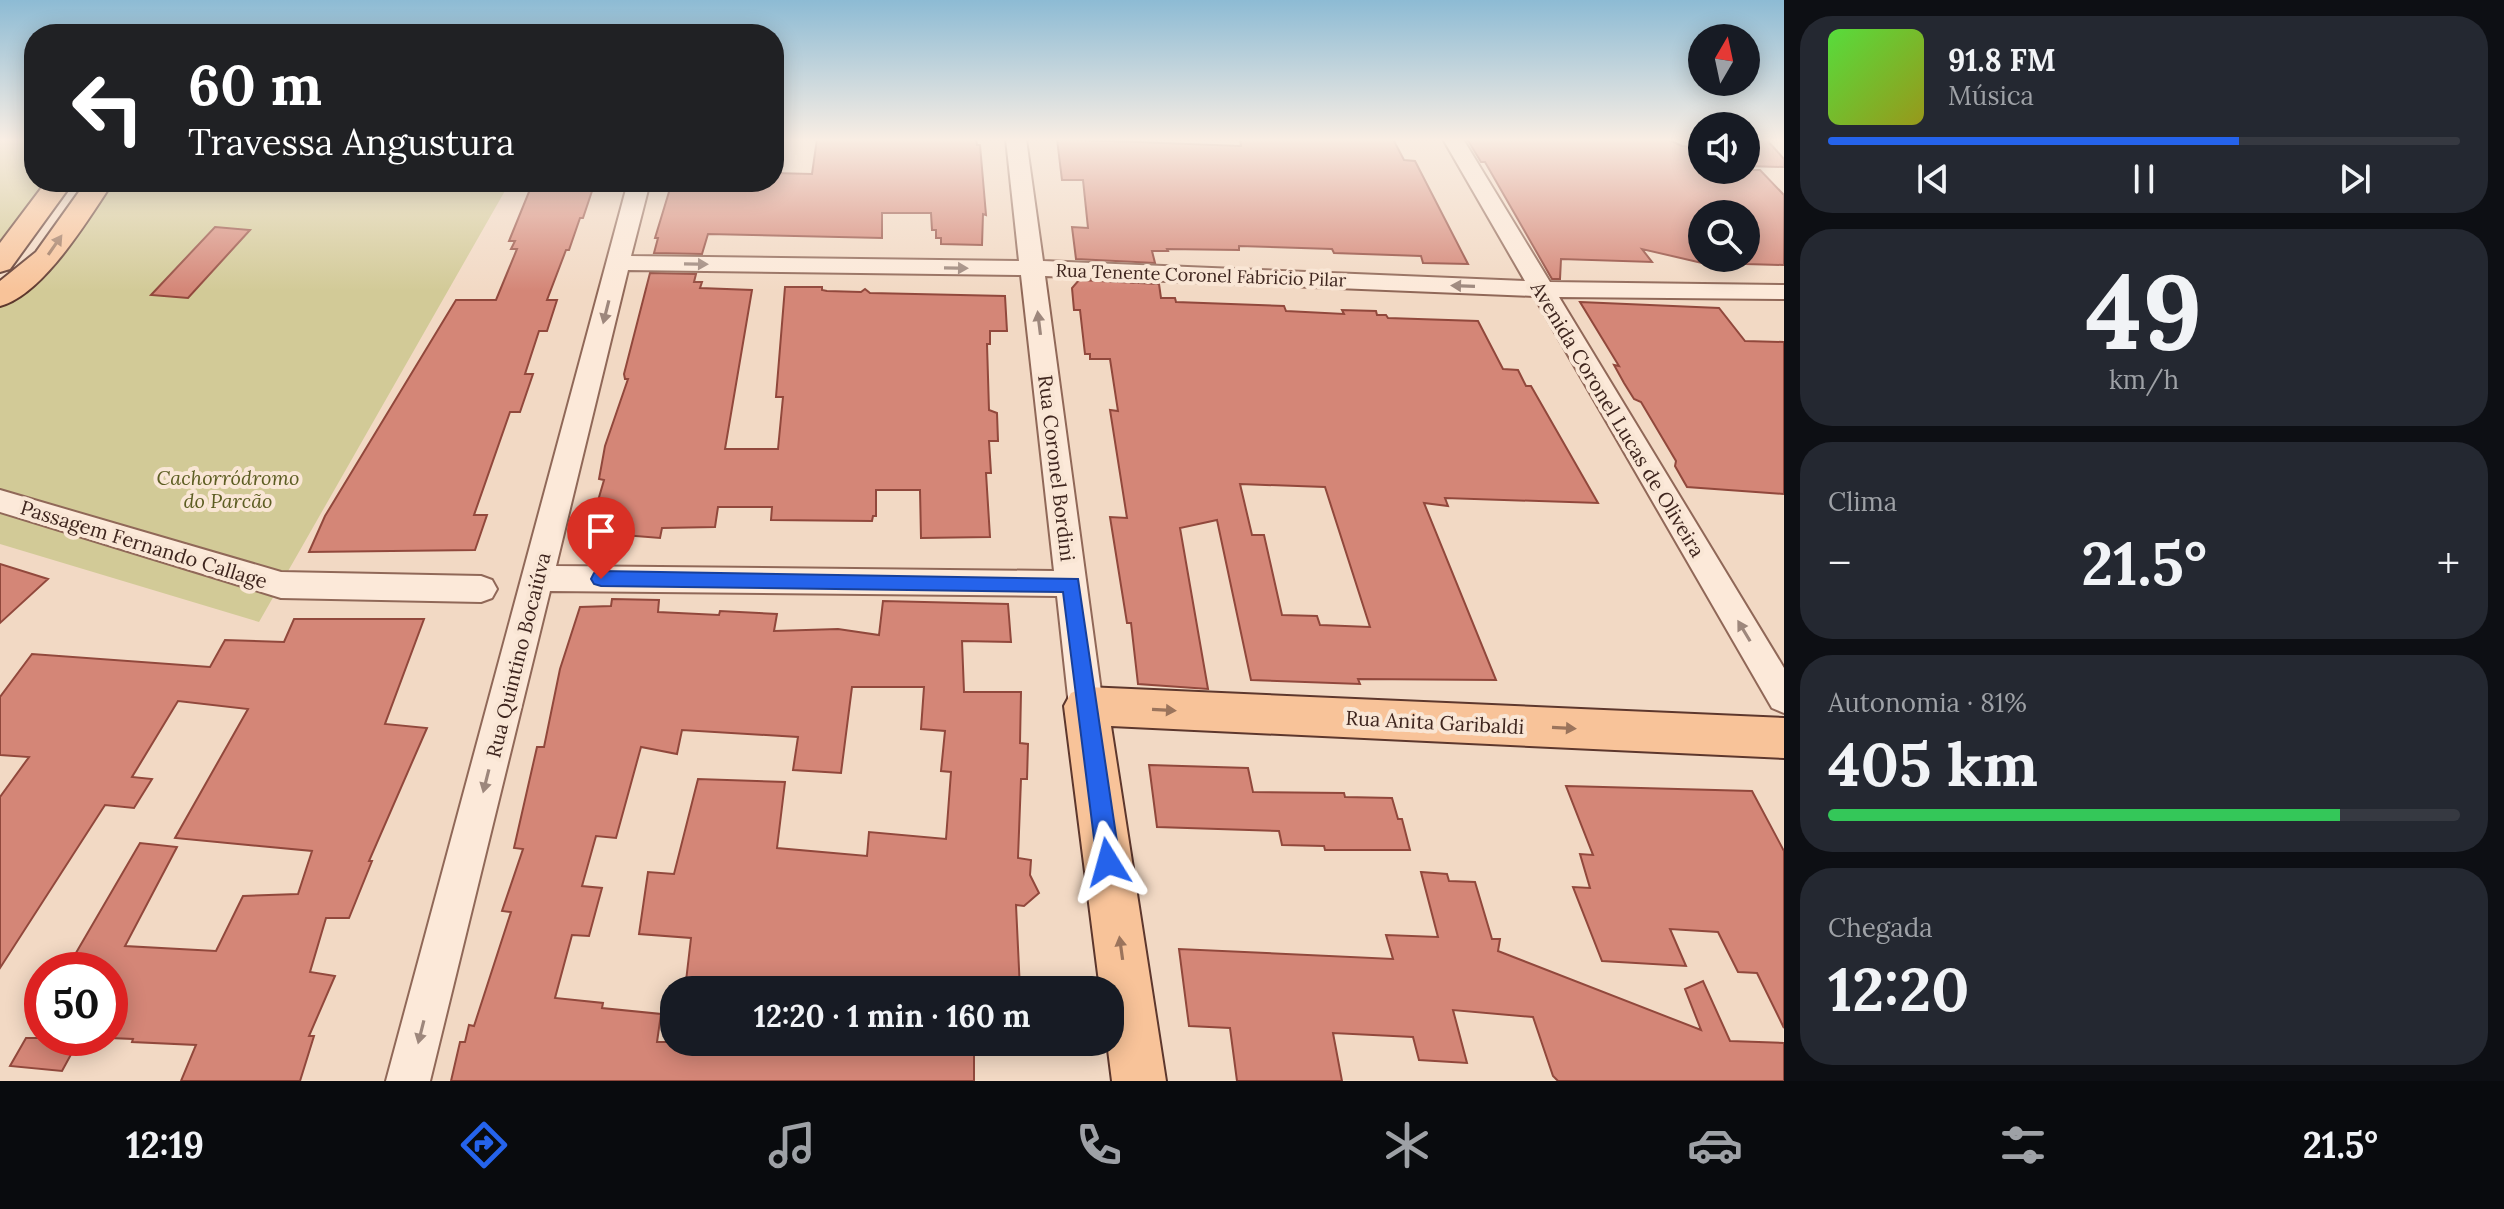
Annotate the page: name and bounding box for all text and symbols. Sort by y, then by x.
north arrow [1688,24,1760,96]
map controls [1688,24,1760,272]
text: 91.8 FM [1948,41,2056,79]
text: 60 m [188,49,322,120]
icon: left [56,56,160,160]
text: Música [1948,79,2034,112]
button: sound [1688,112,1760,184]
text: Travessa Angustura [188,119,515,165]
icon: previous [1911,157,1955,201]
icon: pause [2122,157,2166,201]
icon: next [2333,157,2377,201]
button: search [1688,200,1760,272]
one-way arrow [47,234,63,255]
text: 49 [2086,244,2202,377]
one-way arrow [684,258,709,271]
street label: Rua Tenente Coronel Fabricio Pilar [1055,258,1347,292]
one-way arrow [944,261,969,274]
street label: Avenida Coronel Lucas de Oliveira [1525,276,1710,561]
one-way arrow [1450,279,1475,292]
one-way arrow [599,299,611,324]
one-way arrow [1032,310,1045,335]
text: km/h [2109,363,2179,396]
street label: Rua Coronel Bordini [1033,373,1081,563]
park label: Cachorródromo do Parcão [157,465,299,513]
text: Clima [1828,485,1897,518]
street label: Passagem Fernando Callage [17,494,271,594]
pin [567,497,635,579]
icon: arrive [579,509,623,553]
text: 21.5° [2081,525,2207,601]
text: − [1828,535,1851,591]
text: + [2437,535,2460,591]
street label: Rua Quintino Bocaiúva [480,550,556,760]
one-way arrow [1737,620,1751,642]
text: Autonomia · 81% [1828,686,2027,719]
one-way arrow [1152,703,1177,716]
street label: Rua Anita Garibaldi [1345,705,1525,739]
one-way arrow [1552,721,1577,734]
text: 405 km [1828,726,2038,802]
one-way arrow [479,768,491,793]
position arrow [1066,820,1150,904]
text: Chegada [1828,911,1933,944]
one-way arrow [1114,935,1127,960]
text: 12:20 [1828,951,1969,1027]
speed limit sign: 50 [24,952,128,1056]
text: 12:20 · 1 min · 160 m [754,997,1030,1035]
one-way arrow [414,1020,426,1045]
icon: directions [456,1117,512,1173]
icon: music [764,1117,820,1173]
icon: phone [1071,1117,1127,1173]
icon: climate [1379,1117,1435,1173]
icon: car [1687,1117,1743,1173]
icon: filters [1995,1117,2051,1173]
text: 12:19 [126,1122,204,1168]
text: 21.5° [2303,1122,2378,1168]

